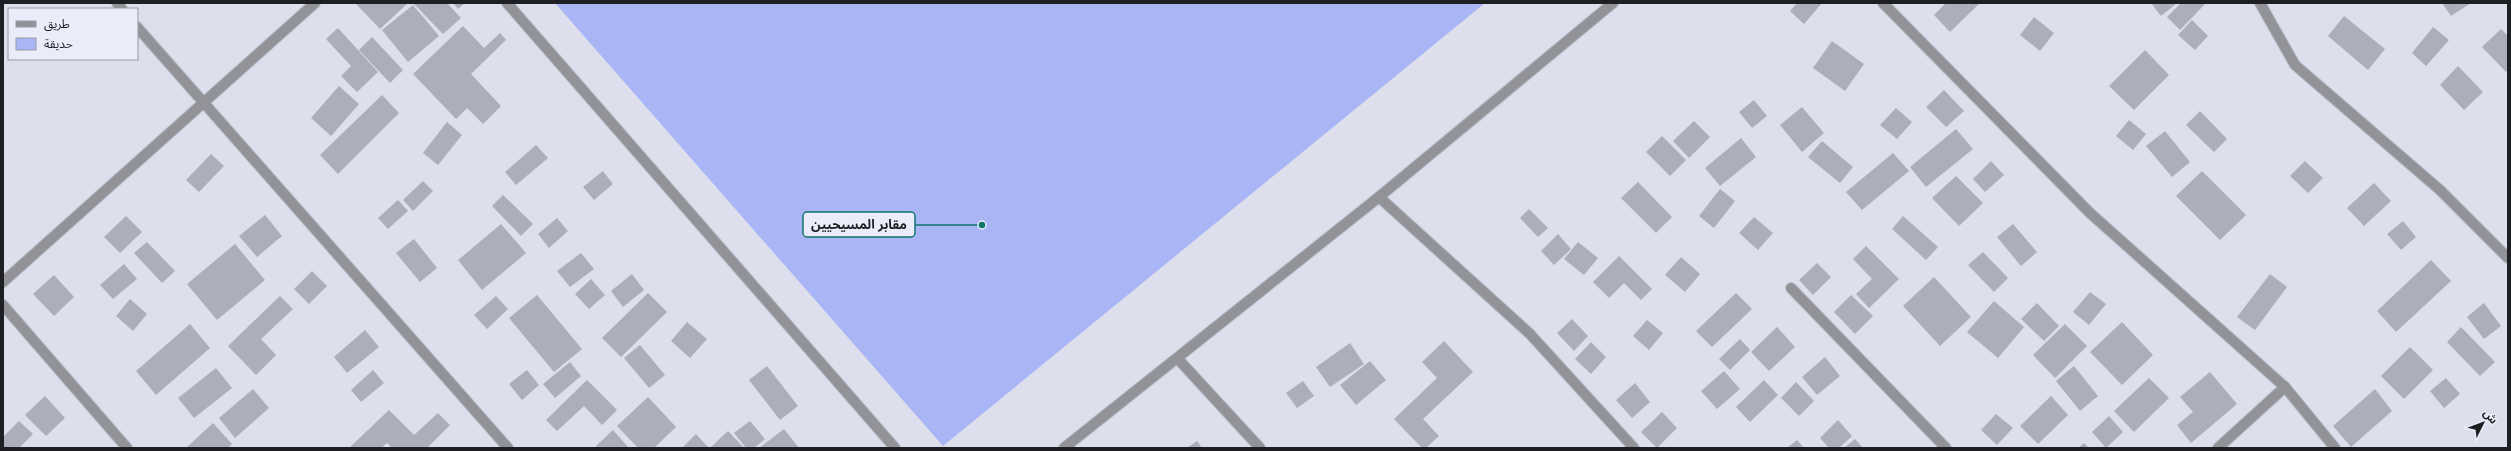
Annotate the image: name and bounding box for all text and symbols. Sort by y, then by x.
legend [8,8,138,60]
text: طريق [44,17,70,32]
text: حديقة [44,37,73,51]
callout: مقابر المسيحيين [803,212,915,237]
text: مقابر المسيحيين [811,217,907,232]
north arrow [2463,403,2503,443]
text: ش [2480,407,2500,427]

